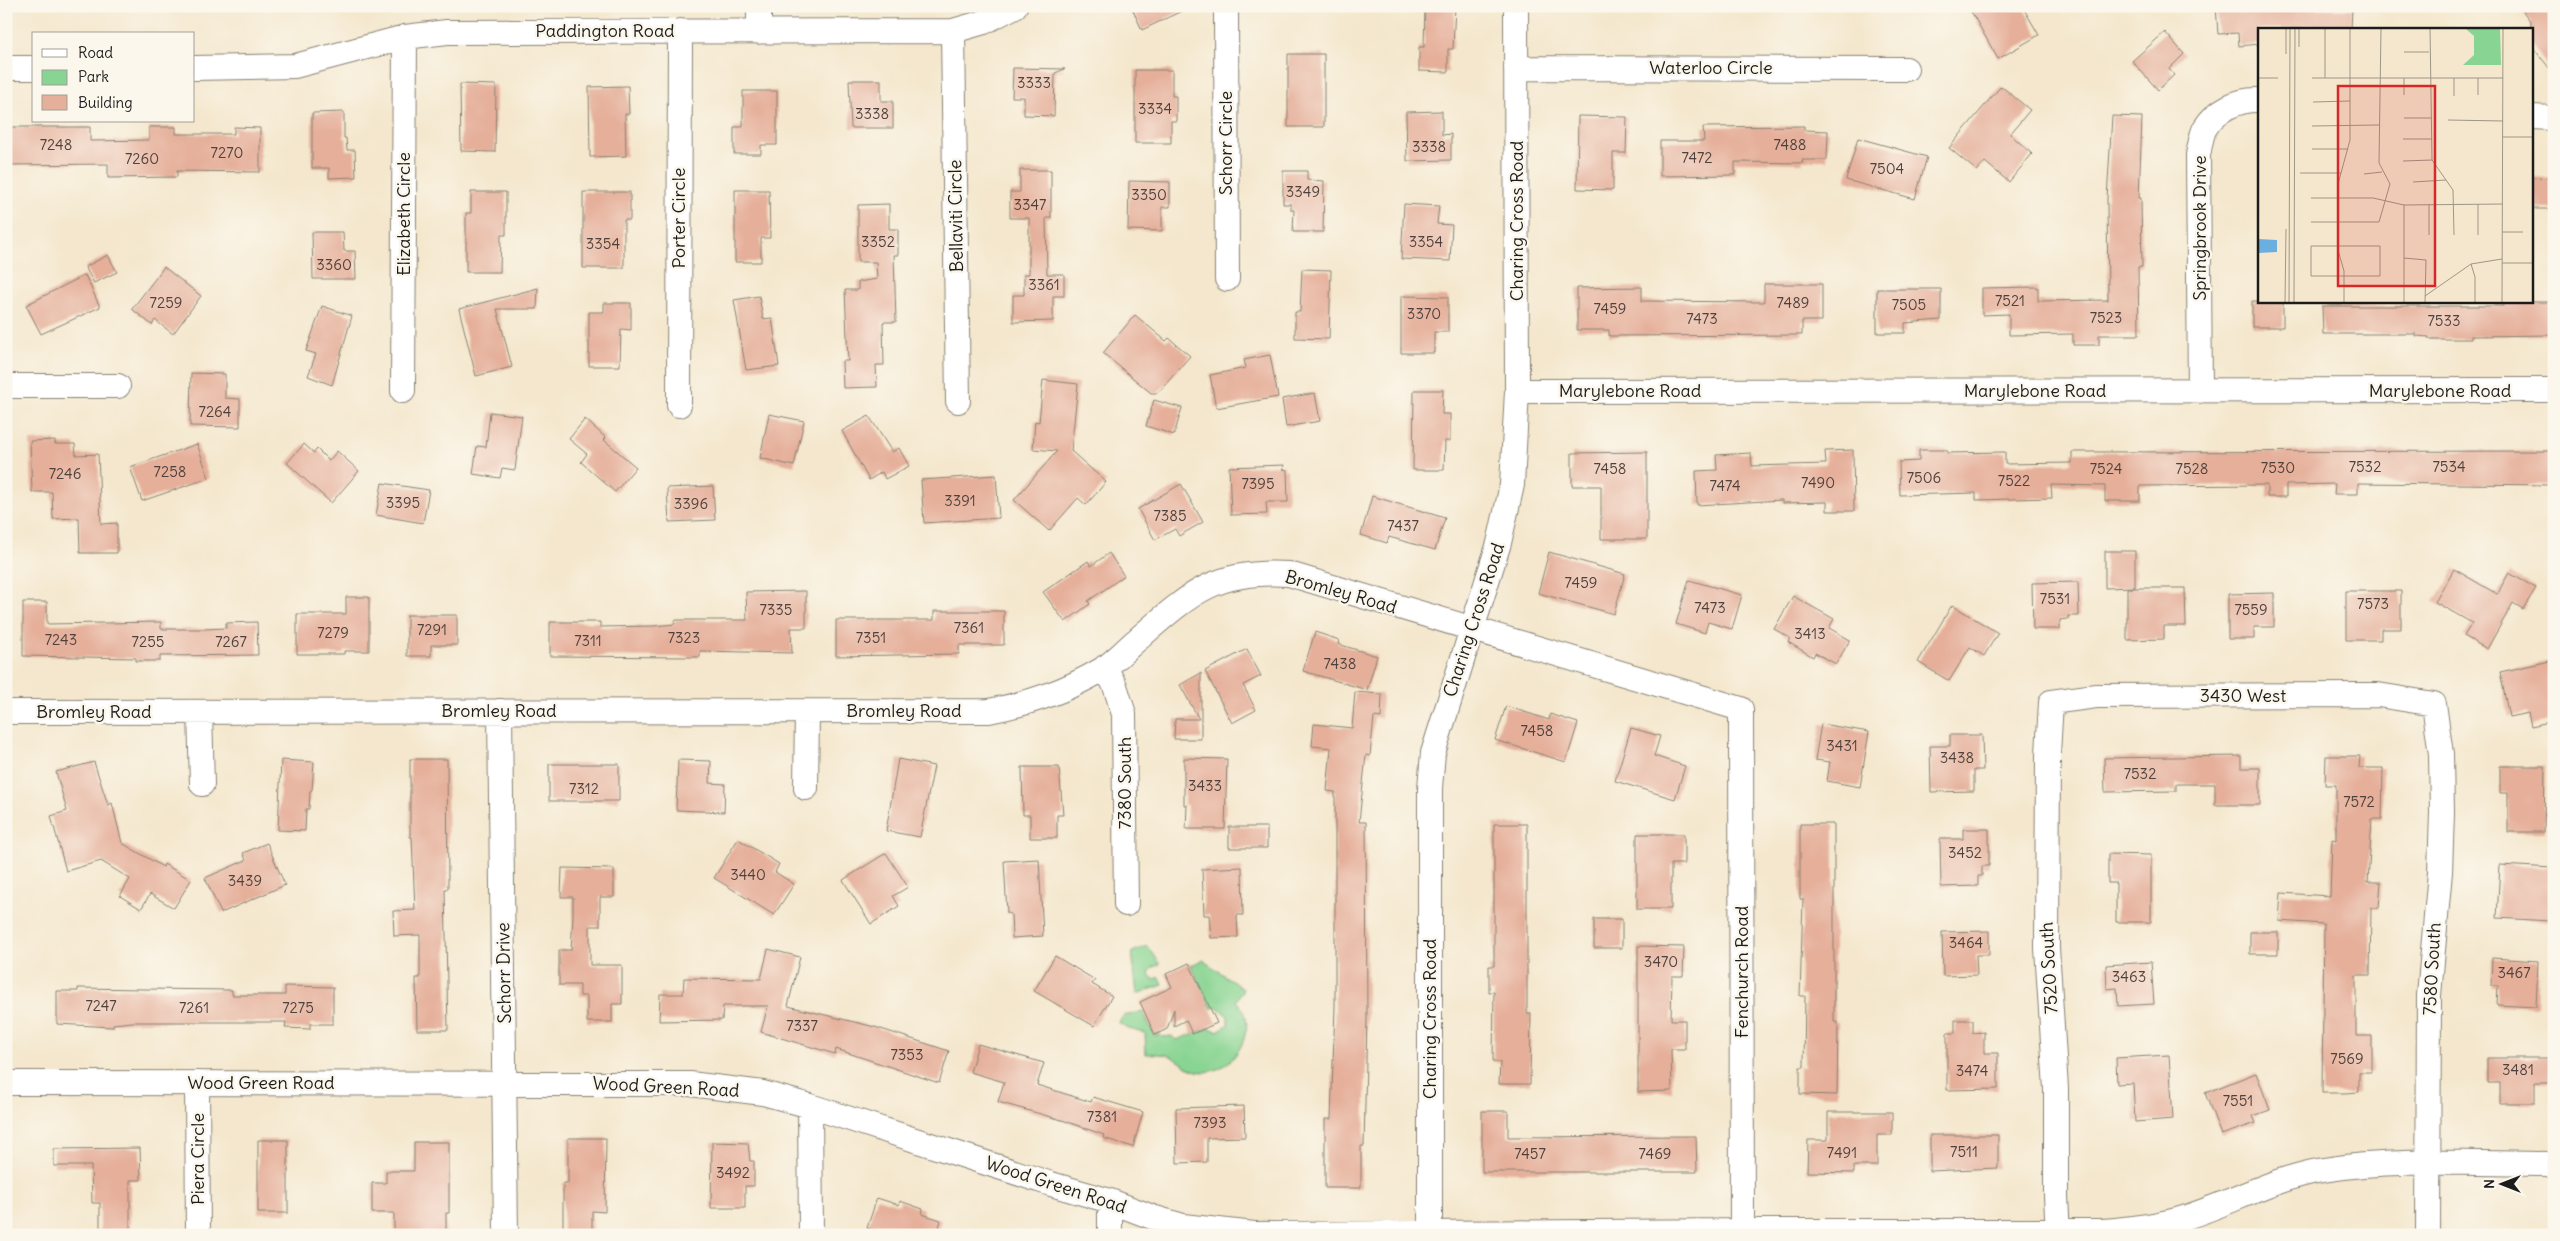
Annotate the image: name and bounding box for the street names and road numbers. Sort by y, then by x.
street label: Paddington Road [535,19,675,42]
street label: Waterloo Circle [1649,56,1773,79]
street label: Schorr Circle [1214,91,1237,195]
street label: Charing Cross Road [1505,140,1528,301]
street label: Elizabeth Circle [392,152,415,276]
street label: Springbrook Drive [2188,155,2211,301]
street label: Bellaviti Circle [943,159,968,273]
street label: Porter Circle [667,167,690,269]
street label: Marylebone Road [1559,379,1702,402]
street label: Marylebone Road [1964,379,2107,402]
street label: Marylebone Road [2369,379,2512,402]
street label: Charing Cross Road [1438,540,1509,700]
street label: Bromley Road [1283,565,1400,619]
street label: 3430 West [2200,684,2286,707]
street label: Bromley Road [441,699,557,722]
street label: Bromley Road [846,699,962,722]
street label: Bromley Road [36,700,152,723]
street label: 7380 South [1113,737,1136,829]
street label: Fenchurch Road [1730,905,1753,1038]
street label: 7520 South [2035,921,2062,1015]
street label: Schorr Drive [491,922,516,1024]
street label: 7580 South [2418,922,2445,1016]
street label: Charing Cross Road [1418,938,1441,1099]
street label: Wood Green Road [188,1071,335,1094]
street label: Wood Green Road [592,1071,740,1102]
street label: Piera Circle [186,1113,209,1205]
street label: Wood Green Road [983,1151,1130,1218]

